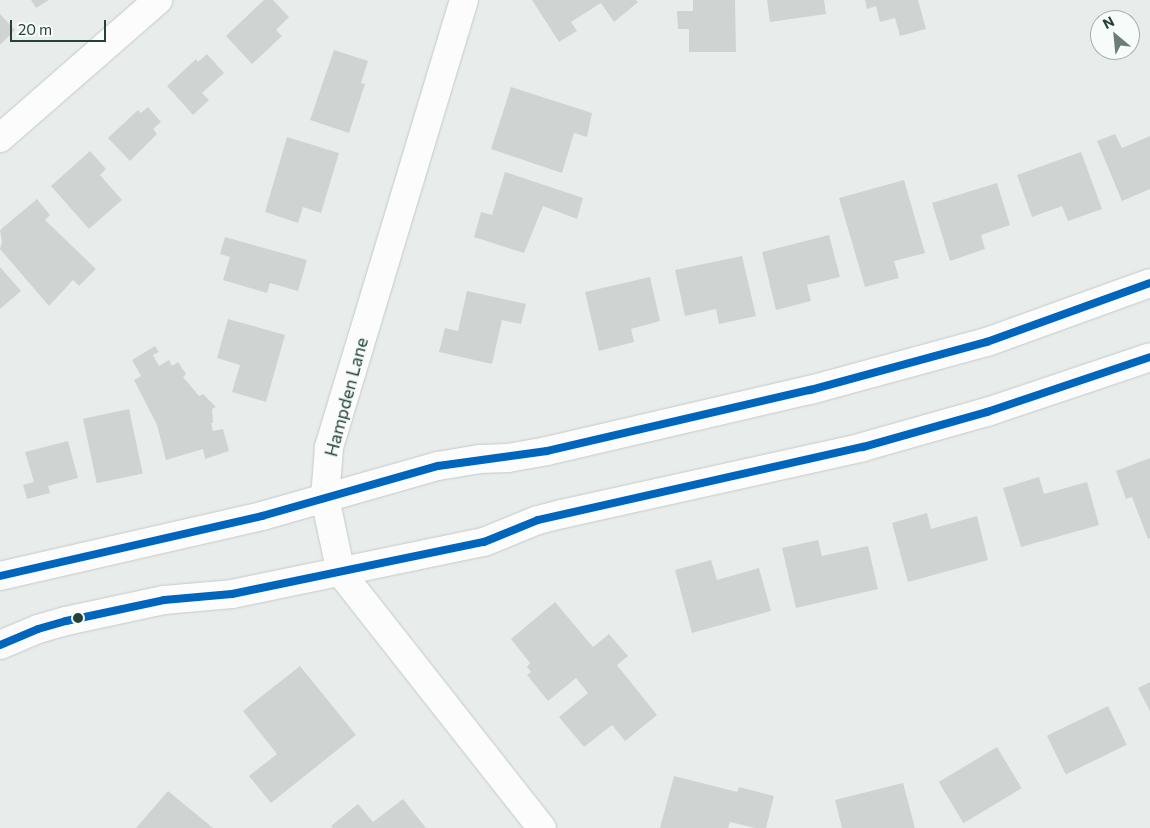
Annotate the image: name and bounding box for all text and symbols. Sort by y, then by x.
scale bar [12,10,109,42]
north arrow [1090,10,1140,60]
text: N [1100,12,1117,32]
text: 20 m [18,20,52,38]
street label: Hampden Lane [320,335,372,459]
unlabelled marker [73,613,83,623]

